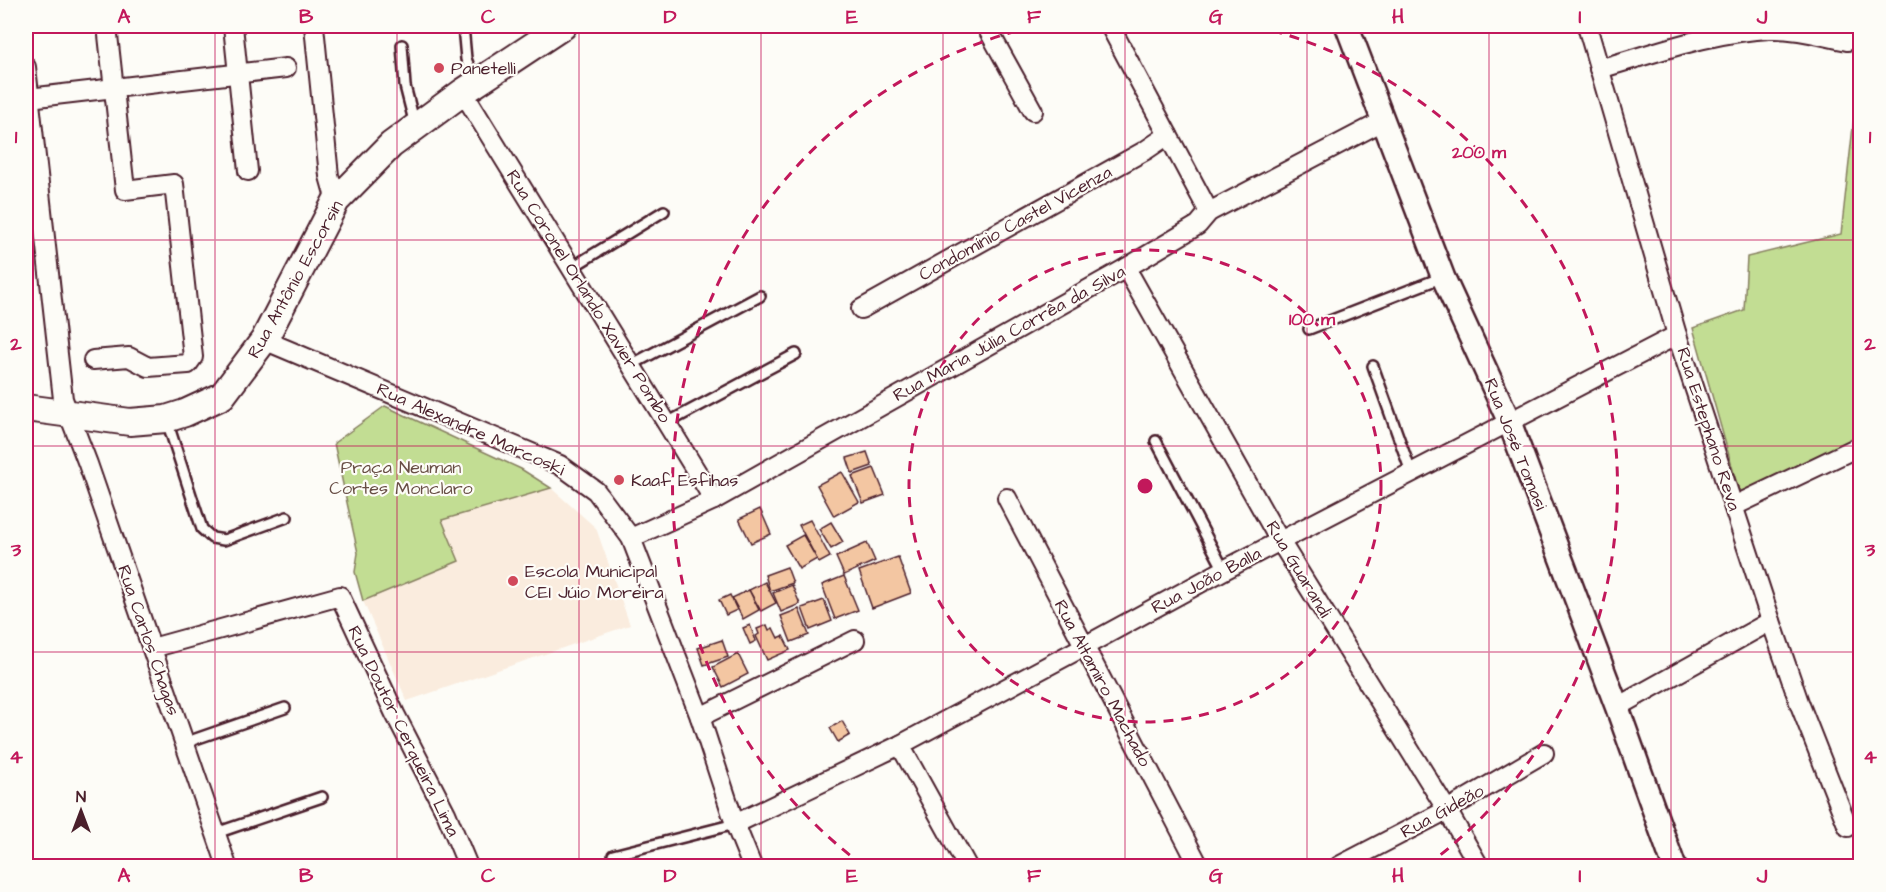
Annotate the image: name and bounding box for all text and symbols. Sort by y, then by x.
text: A [118,3,131,31]
text: B [299,3,314,31]
text: C [481,3,496,31]
text: D [664,3,677,31]
text: E [846,3,858,31]
text: F [1027,3,1042,31]
text: G [1209,3,1223,31]
text: H [1392,3,1404,31]
text: I [1578,3,1582,31]
text: J [1756,3,1768,31]
place label: Panetelli [451,56,516,81]
marker: Panetelli [432,61,446,75]
text: 1 [15,123,18,151]
text: 1 [1869,123,1872,151]
text: 200 m [1451,140,1507,165]
street label: Condomínio Castel Vicenza [914,160,1116,287]
street label: Rua Coronel Orlando Xavier Pombo [500,165,677,428]
street label: Rua Antônio Escorsin [242,196,349,363]
street label: Rua Maria Júlia Corrêa da Silva [889,259,1130,408]
text: 100 m [1289,307,1336,332]
text: 2 [9,330,22,358]
text: 2 [1863,330,1876,358]
street label: Rua Estephano Reva [1670,344,1747,514]
street label: Rua José Tomasi [1478,374,1553,514]
street label: Rua Alexandre Marcoski [373,377,569,482]
park label: Praça Neuman Cortes Monclaro [329,455,473,501]
place label: Kaaf Esfihas [631,468,738,493]
marker: Kaaf Esfihas [612,473,626,487]
centre of rings [1135,476,1155,496]
street label: Rua Guarandi [1260,516,1338,623]
text: 3 [10,536,22,564]
text: 3 [1864,536,1876,564]
street label: Rua João Balla [1147,541,1266,620]
place label: Escola Municipal CEI Júio Moreira [525,559,664,605]
street label: Rua Carlos Chagas [110,562,186,719]
marker: Escola Municipal CEI Júio Moreira [506,574,520,588]
street label: Rua Altamiro Machado [1048,595,1157,771]
street label: Rua Doutor Cerqueira Lima [342,622,466,841]
text: 4 [9,743,23,771]
text: 4 [1863,743,1877,771]
street label: Rua Gideão [1396,778,1488,845]
north arrow [51,781,111,841]
text: N [76,786,86,808]
text: A [118,862,131,890]
text: B [299,862,314,890]
text: C [481,862,496,890]
text: D [664,862,677,890]
text: E [846,862,858,890]
text: F [1027,862,1042,890]
text: G [1209,862,1223,890]
text: H [1392,862,1404,890]
text: I [1578,862,1582,890]
text: J [1756,862,1768,890]

